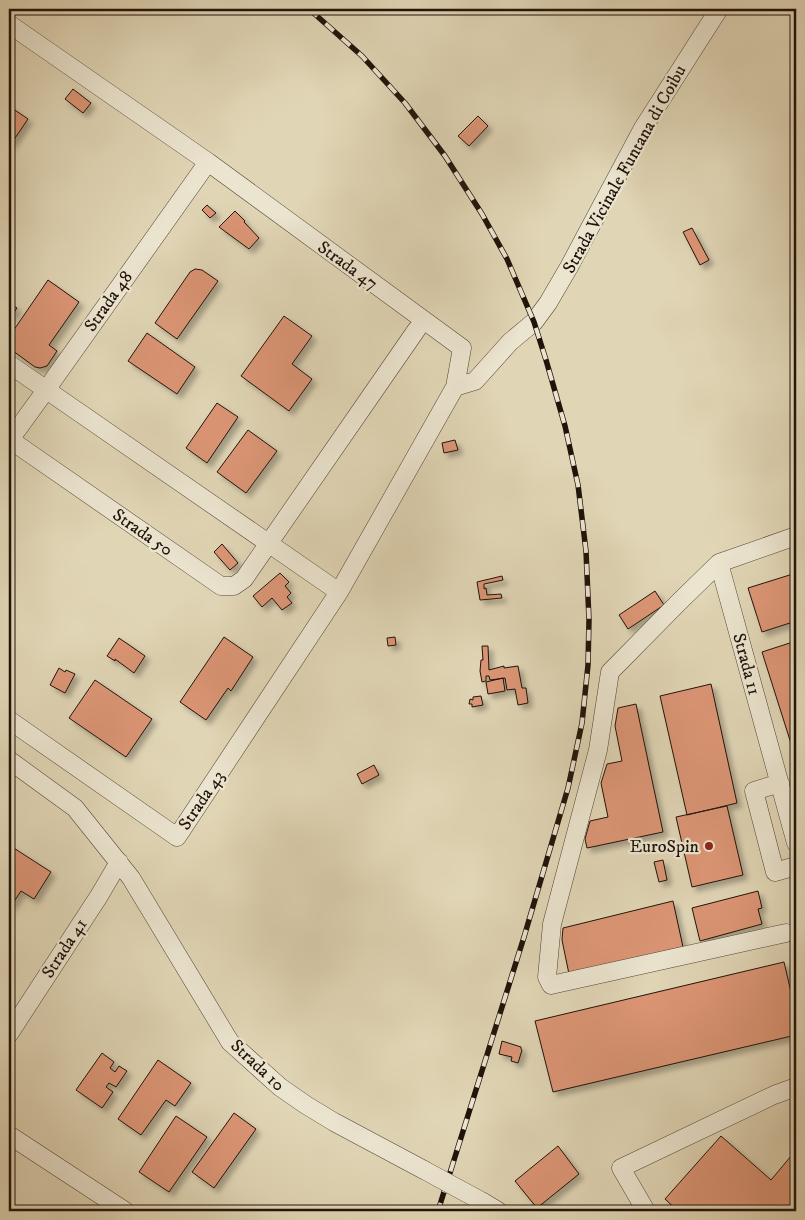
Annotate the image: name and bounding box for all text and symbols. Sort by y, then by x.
street label: Strada Vicinale Funtana di Coibu [558,61,692,278]
street label: Strada 47 [313,237,382,295]
street label: Strada 48 [80,267,138,336]
street label: Strada 50 [108,504,177,562]
street label: Strada 11 [727,631,765,698]
street label: Strada 43 [174,767,230,835]
place label: EuroSpin [630,836,700,858]
marker: EuroSpin [703,840,715,852]
street label: Strada 41 [37,914,92,983]
street label: Strada 10 [226,1035,289,1096]

